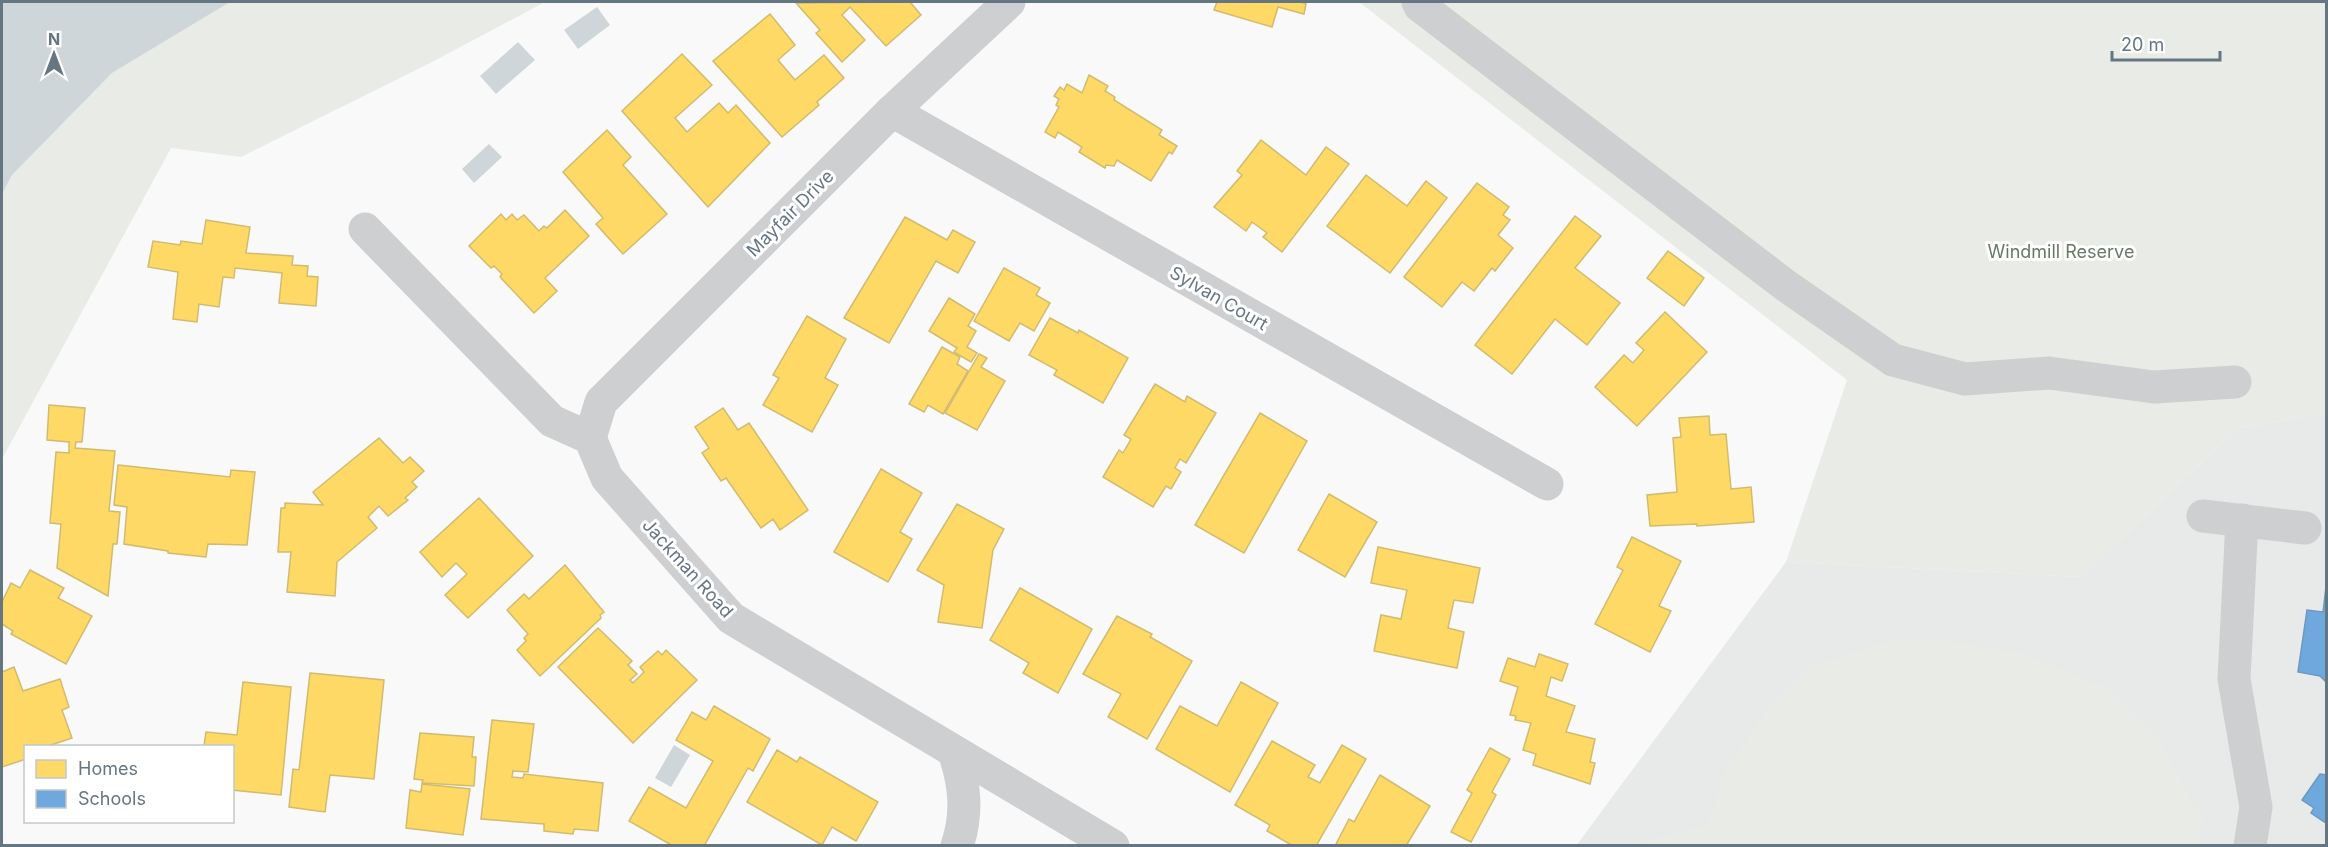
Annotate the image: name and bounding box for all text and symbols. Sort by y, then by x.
north arrow [24,24,84,84]
scale bar [2112,24,2220,62]
text: N [48,29,60,49]
text: 20 m [2121,34,2164,55]
street label: Mayfair Drive [742,165,838,261]
park label: Windmill Reserve [1988,241,2134,262]
street label: Sylvan Court [1166,262,1272,335]
street label: Jackman Road [638,514,738,622]
legend [24,745,234,823]
text: Homes [78,758,138,779]
text: Schools [78,788,146,809]

